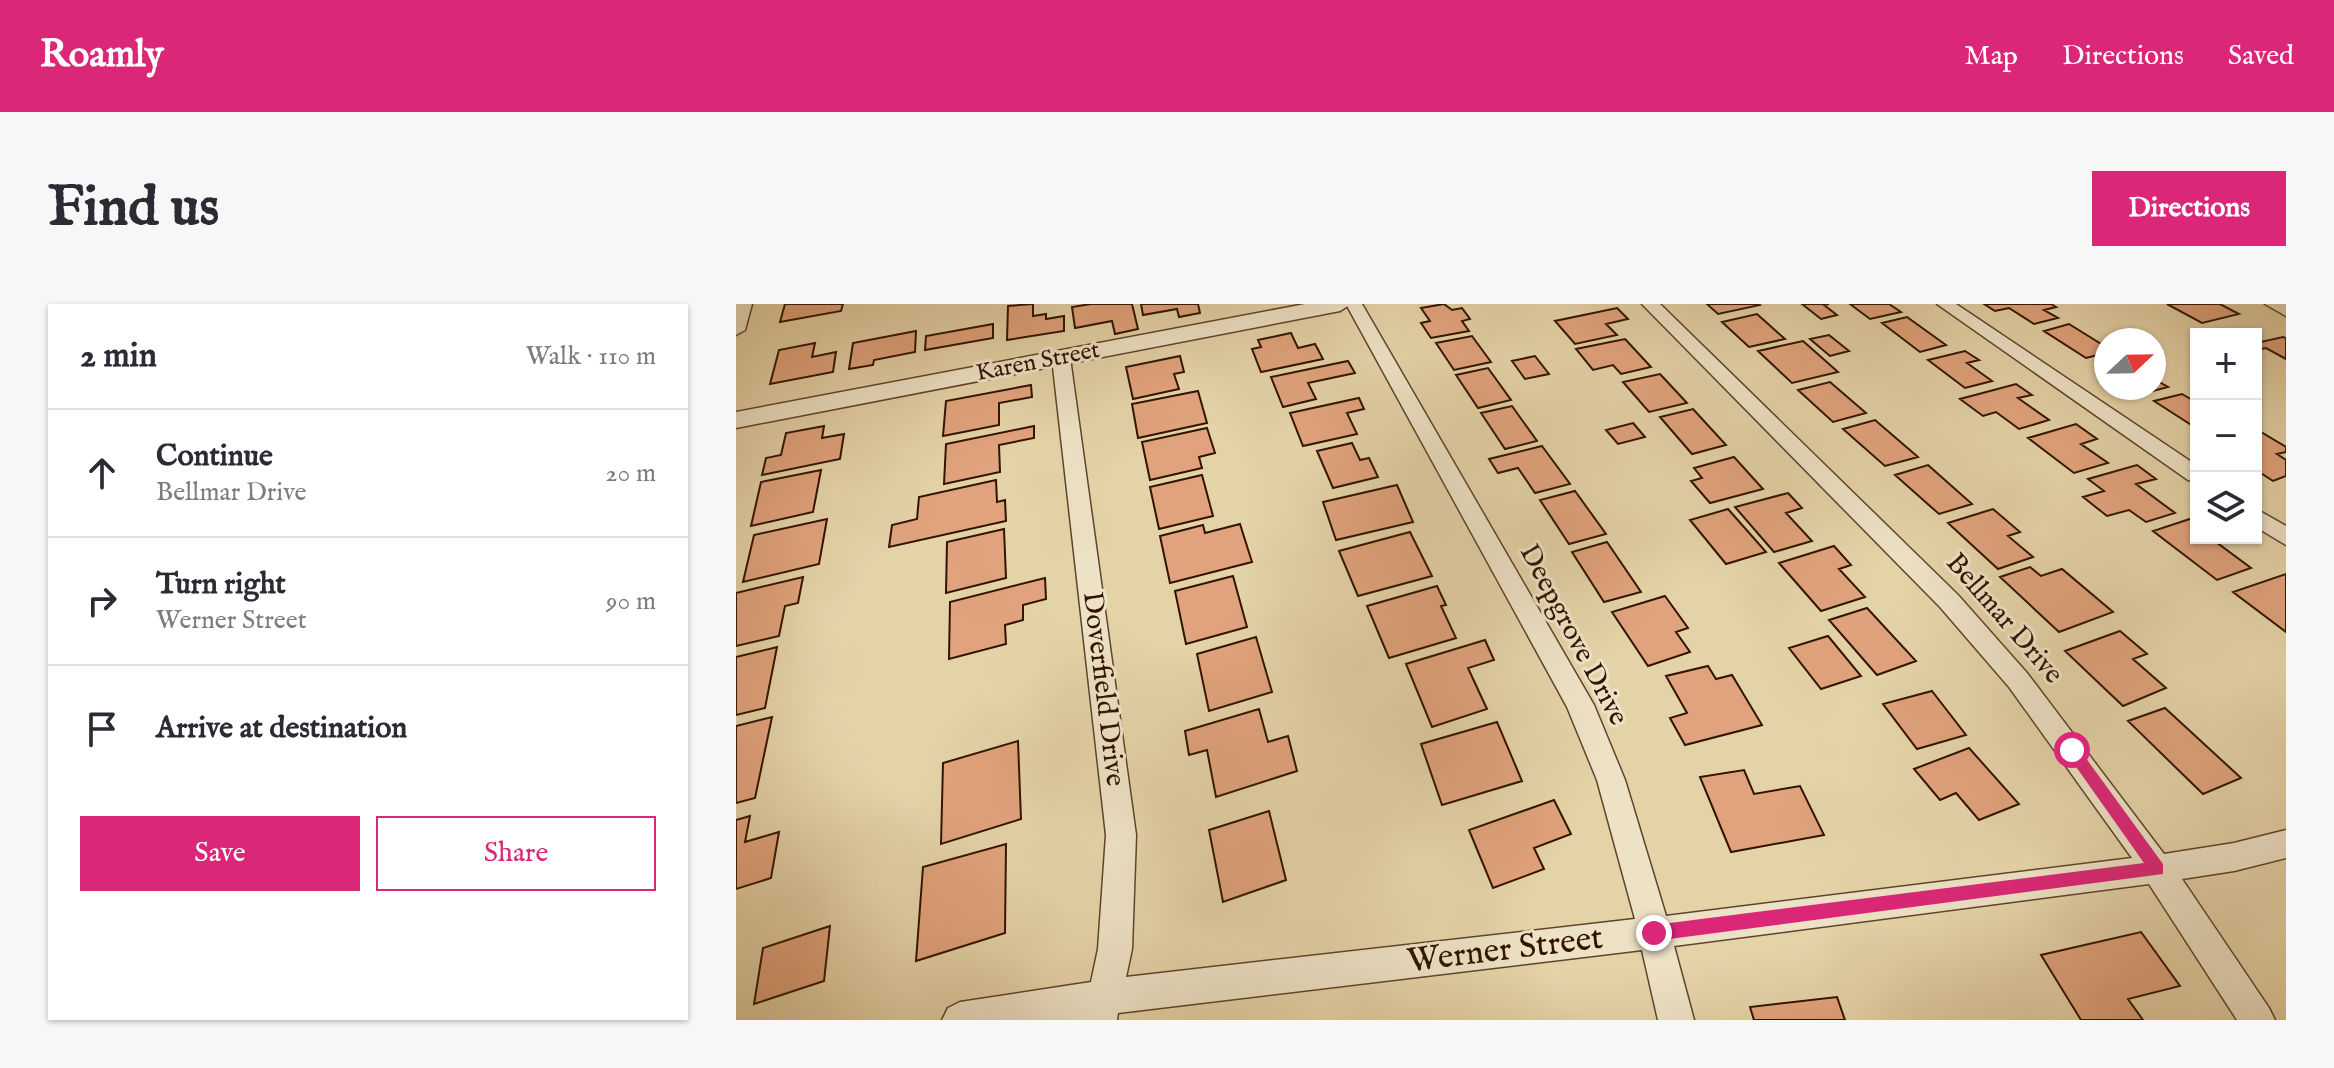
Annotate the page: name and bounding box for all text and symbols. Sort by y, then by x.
text: Roamly [40,32,164,80]
text: Map [1964,39,2018,74]
text: Directions [2062,39,2184,74]
text: Saved [2228,39,2294,74]
button: Directions [2092,171,2286,246]
text: Find us [48,173,219,244]
north arrow [2094,328,2166,400]
map controls [2190,328,2262,544]
button: + [2190,328,2262,400]
text: 2 min [80,335,157,378]
street label: Karen Street [974,335,1102,389]
text: Walk · 110 m [526,340,656,373]
button: − [2190,400,2262,472]
text: Continue [156,438,273,476]
icon: ahead [80,451,124,495]
text: 20 m [605,457,656,490]
button: layers [2190,472,2262,544]
text: Bellmar Drive [156,476,306,509]
street label: Deepgrove Drive [1511,538,1635,732]
street label: Bellmar Drive [1938,546,2070,692]
text: Turn right [156,566,286,604]
icon: right [80,579,124,623]
text: 90 m [606,585,656,618]
street label: Doverfield Drive [1074,590,1132,788]
text: Werner Street [156,604,307,637]
icon: arrive [80,707,124,751]
text: Arrive at destination [156,710,407,748]
route start [2054,732,2090,768]
button: Save [80,816,360,891]
button: Share [376,816,656,891]
route end [1636,915,1672,951]
street label: Werner Street [1405,917,1605,983]

